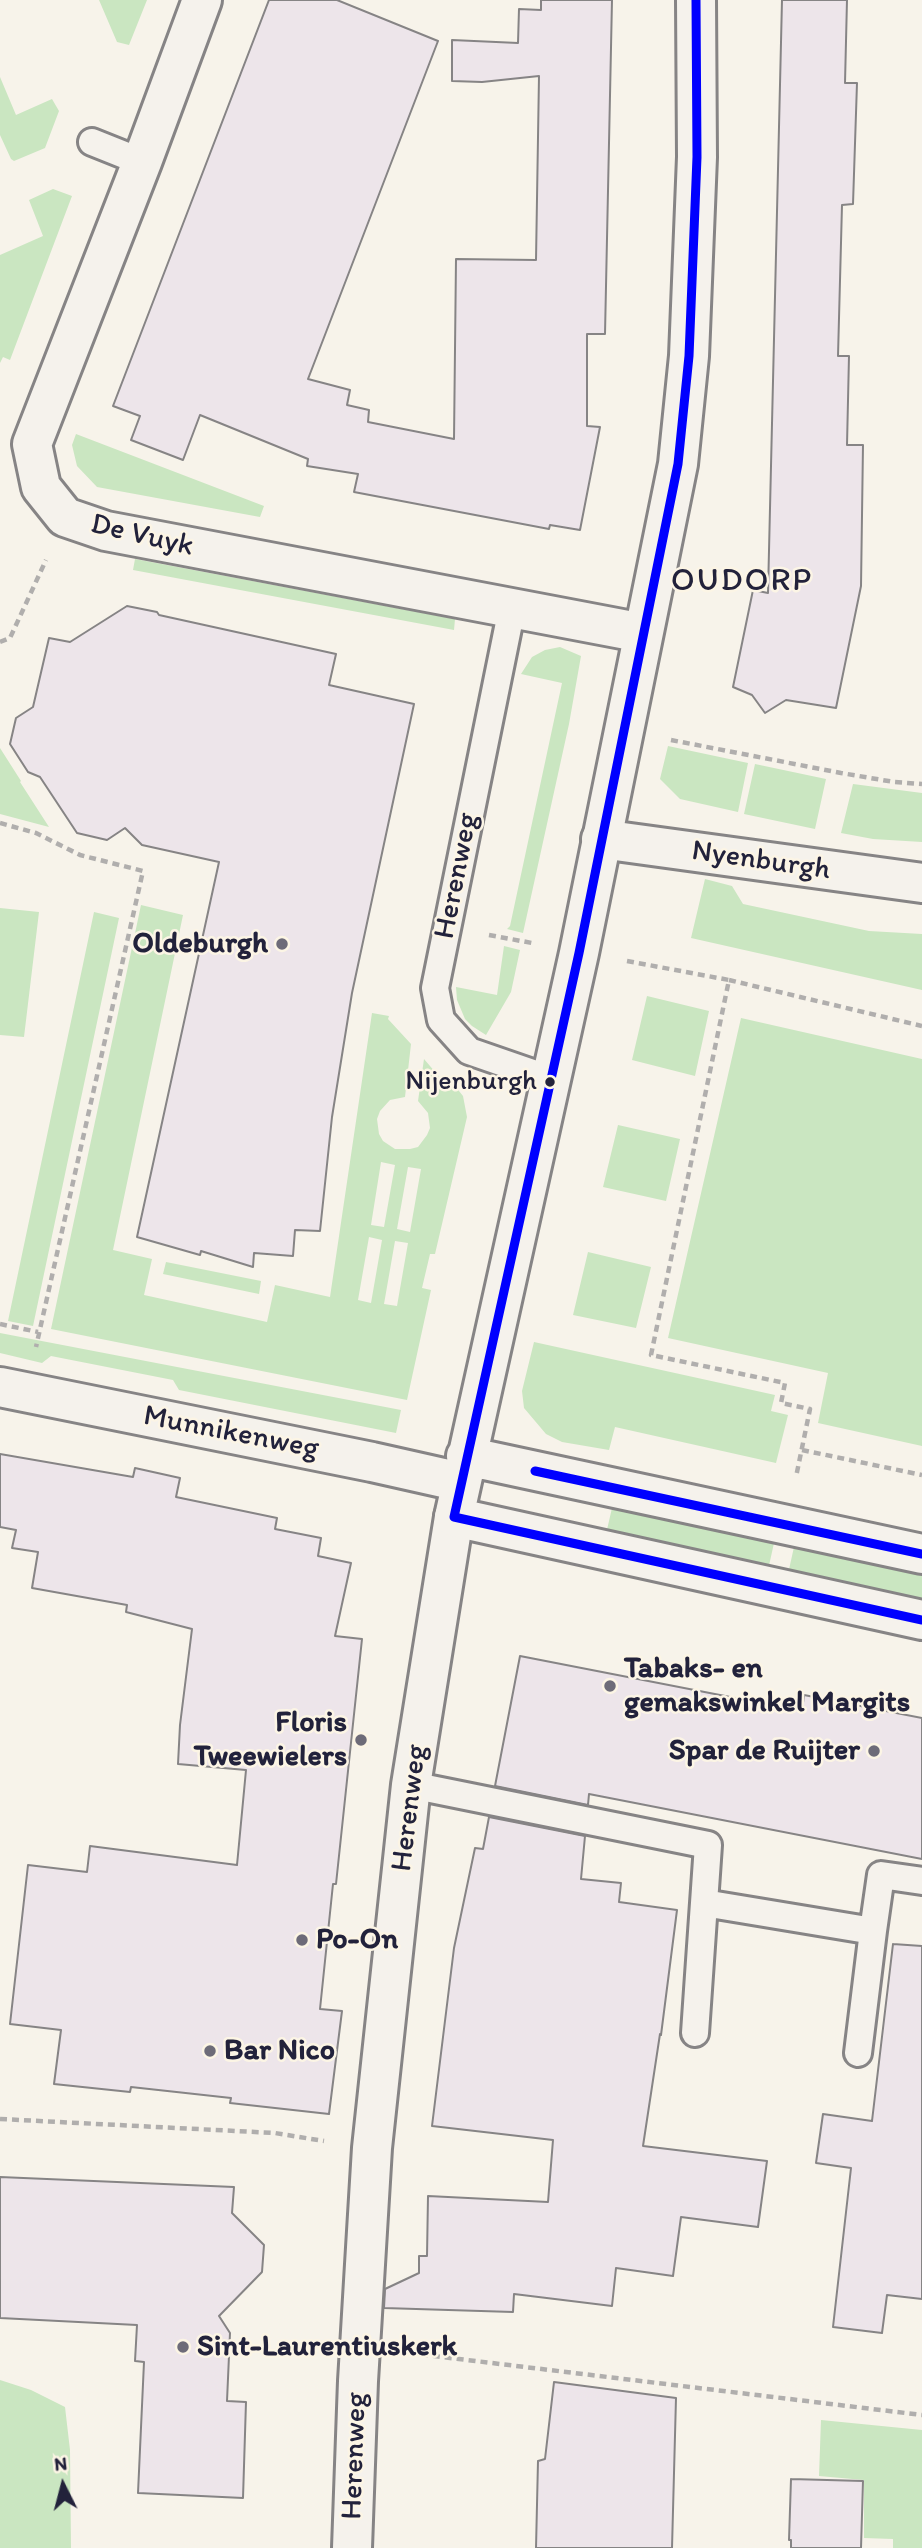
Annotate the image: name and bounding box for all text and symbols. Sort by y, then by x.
street label: De Vuyk [87,507,197,565]
district label: OUDORP [671,562,813,602]
street label: Herenweg [427,810,487,942]
street label: Nyenburgh [689,833,833,889]
place label: Oldeburgh [132,926,268,962]
marker: Oldeburgh [274,936,290,952]
place label: Nijenburgh [405,1065,537,1099]
marker: Nijenburgh [543,1075,557,1089]
street label: Munnikenweg [140,1398,322,1468]
place label: Tabaks- en gemakswinkel Margits [624,1651,910,1722]
marker: Tabaks- en gemakswinkel Margits [602,1678,618,1694]
place label: Floris Tweewielers [194,1705,347,1776]
marker: Floris Tweewielers [353,1732,369,1748]
place label: Spar de Ruijter [669,1733,860,1769]
street label: Herenweg [384,1743,436,1873]
marker: Spar de Ruijter [866,1743,882,1759]
place label: Po-On [316,1922,398,1958]
marker: Po-On [294,1932,310,1948]
place label: Bar Nico [224,2033,335,2069]
marker: Bar Nico [202,2043,218,2059]
place label: Sint-Laurentiuskerk [197,2329,457,2365]
marker: Sint-Laurentiuskerk [175,2339,191,2355]
street label: Herenweg [335,2392,375,2520]
north arrow [28,2450,98,2520]
text: N [53,2452,68,2476]

